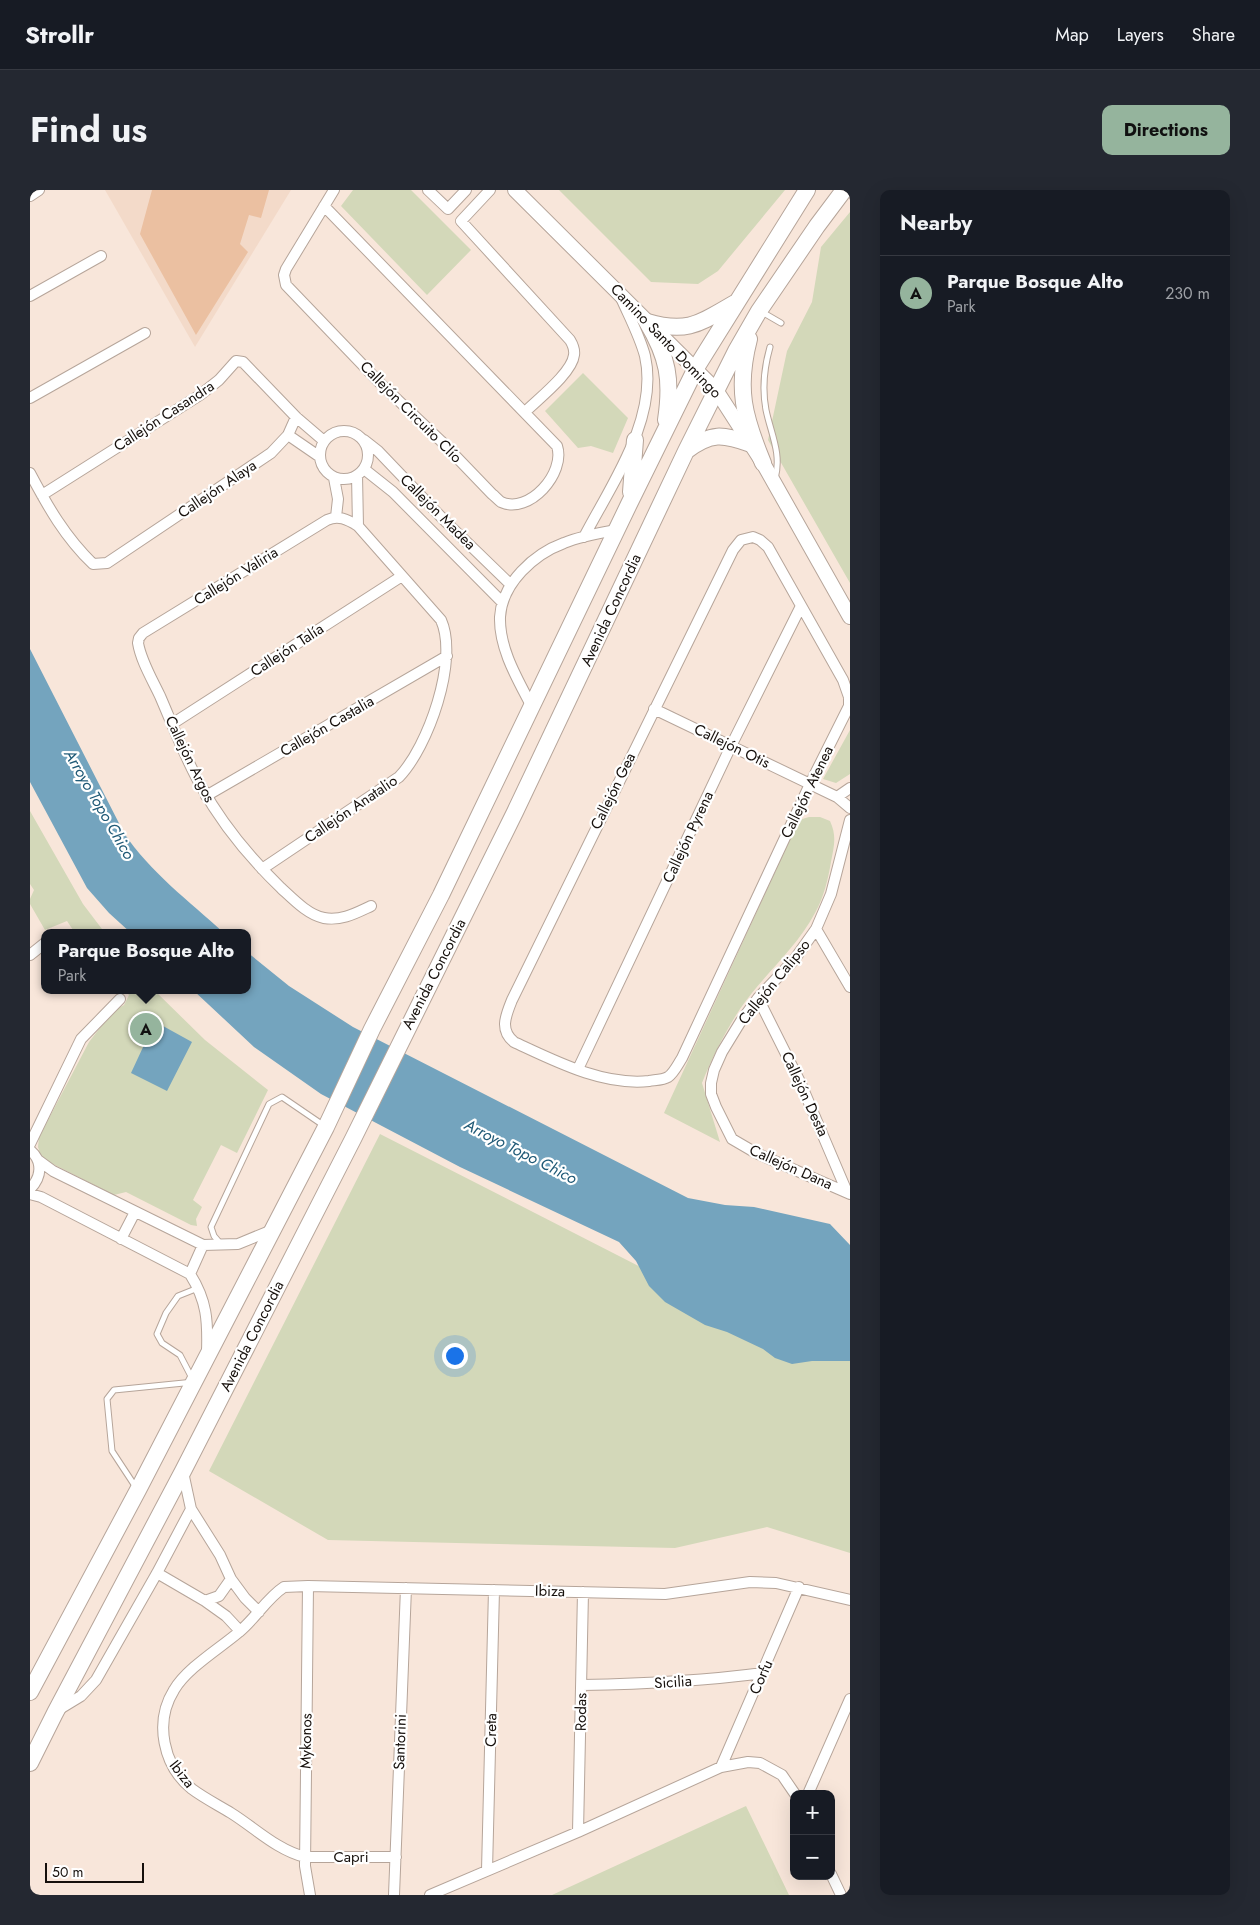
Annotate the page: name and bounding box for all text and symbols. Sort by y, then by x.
text: Strollr [25,17,94,52]
text: Map [1055,22,1089,48]
text: Layers [1117,22,1164,48]
text: Share [1192,22,1235,48]
text: Find us [30,105,147,155]
button: Directions [1102,105,1230,155]
text: Nearby [900,208,972,238]
text: Parque Bosque Alto [947,268,1123,295]
street label: Camino Santo Domingo [605,279,727,403]
text: A [910,282,922,305]
text: 230 m [1165,282,1210,305]
text: Park [947,295,976,318]
street label: Callejón Circuito Clío [355,356,467,468]
street label: Callejón Casandra [109,375,219,457]
street label: Callejón Alaya [173,455,261,523]
street label: Callejón Madea [395,469,481,555]
street label: Callejón Valiria [190,541,282,611]
street label: Avenida Concordia [575,550,647,670]
street label: Callejón Talía [246,618,328,682]
street label: Callejón Castalia [276,690,378,762]
street label: Callejón Argos [159,712,221,806]
street label: Callejón Otis [690,718,774,774]
street label: Callejón Atenea [775,742,839,842]
water label: Arroyo Topo Chico [58,744,141,864]
street label: Callejón Gea [585,749,641,833]
street label: Callejón Anatalio [300,770,402,848]
street label: Callejón Pyrena [657,787,719,887]
street label: Avenida Concordia [397,915,471,1033]
popup [41,929,251,994]
street label: Callejón Calipso [733,935,815,1029]
text: Parque Bosque Alto [58,937,234,964]
text: Park [58,964,86,987]
pin: A [130,1010,162,1048]
street label: Callejón Desta [776,1048,834,1140]
water label: Arroyo Topo Chico [460,1113,582,1190]
street label: Callejón Dana [746,1139,836,1195]
street label: Avenida Concordia [215,1277,289,1395]
your location [442,1343,468,1369]
street label: Ibiza [535,1580,565,1602]
street label: Corfu [744,1656,778,1698]
street label: Sicilia [653,1670,693,1694]
street label: Rodas [570,1693,592,1731]
street label: Mykonos [295,1713,317,1769]
street label: Creta [480,1713,502,1747]
street label: Santorini [388,1714,412,1770]
street label: Ibiza [164,1755,200,1793]
map controls [790,1790,835,1880]
button: + [790,1790,835,1835]
button: − [790,1835,835,1880]
street label: Capri [333,1846,369,1868]
scale bar [45,1860,144,1883]
text: 50 m [52,1862,83,1882]

